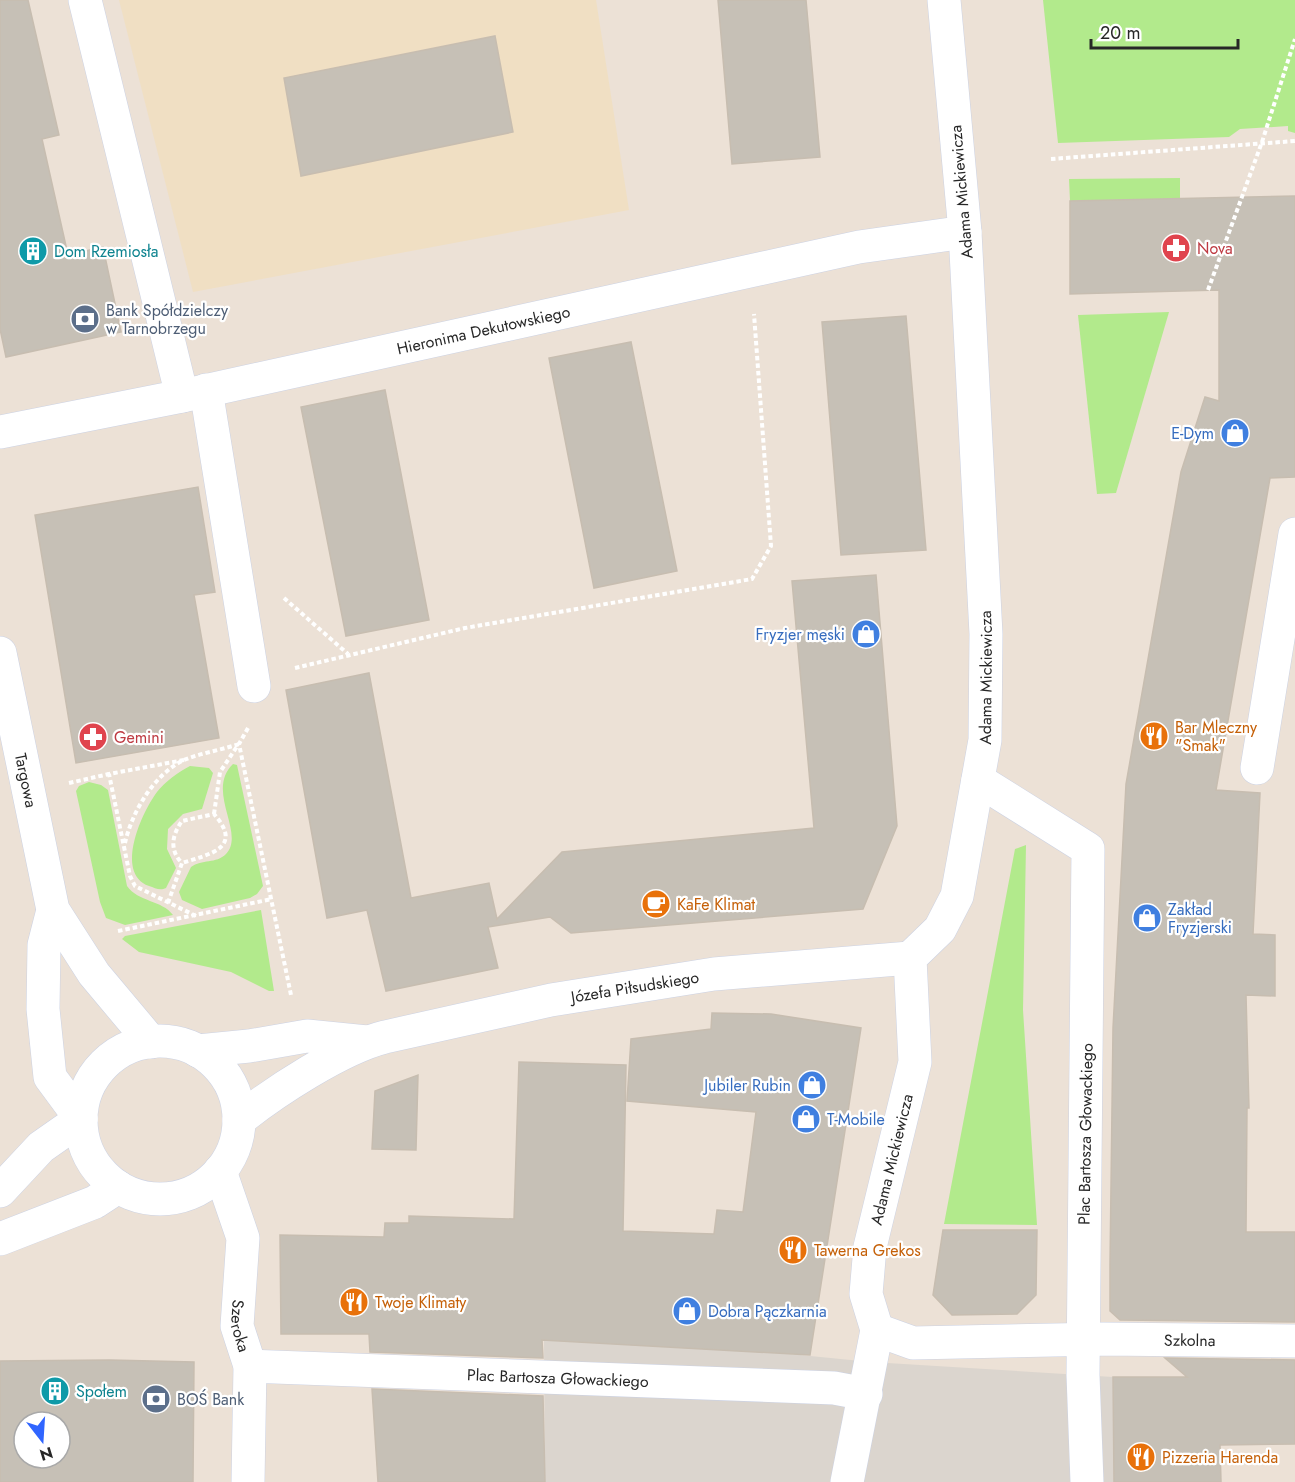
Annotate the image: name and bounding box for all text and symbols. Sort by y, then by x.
scale bar [1091,12,1238,50]
text: 20 m [1100,20,1140,46]
street label: Adama Mickiewicza [944,124,979,260]
pharmacy icon: Nova [1160,232,1192,264]
building icon: Dom Rzemiosła [17,235,49,267]
place label: Nova [1197,237,1233,260]
place label: Dom Rzemiosła [54,240,158,263]
place label: Bank Spółdzielczy w Tarnobrzegu [106,299,229,340]
street label: Hieronima Dekutowskiego [395,300,572,360]
bank icon: Bank Spółdzielczy w Tarnobrzegu [69,303,101,335]
shop icon: E-Dym [1219,417,1251,449]
place label: E-Dym [1171,422,1214,445]
street label: Adama Mickiewicza [974,610,998,745]
shop icon: Fryzjer męski [850,618,882,650]
place label: Fryzjer męski [756,623,845,646]
place label: Bar Mleczny "Smak" [1175,716,1258,757]
restaurant icon: Bar Mleczny "Smak" [1138,720,1170,752]
pharmacy icon: Gemini [77,721,109,753]
place label: Gemini [114,726,164,749]
street label: Targowa [9,751,43,810]
cafe icon: KaFe Klimat [640,888,672,920]
place label: KaFe Klimat [677,893,755,916]
place label: Zakład Fryzjerski [1168,898,1232,939]
shop icon: Zakład Fryzjerski [1131,902,1163,934]
street label: Józefa Piłsudskiego [567,966,701,1009]
street label: Plac Bartosza Głowackiego [1072,1043,1099,1225]
shop icon: Jubiler Rubin [796,1069,828,1101]
place label: Jubiler Rubin [702,1074,791,1097]
street label: Adama Mickiewicza [865,1091,919,1227]
shop icon: T-Mobile [790,1103,822,1135]
place label: T-Mobile [827,1108,885,1131]
restaurant icon: Tawerna Grekos [777,1234,809,1266]
place label: Tawerna Grekos [814,1239,921,1262]
restaurant icon: Twoje Klimaty [338,1286,370,1318]
place label: Twoje Klimaty [375,1291,467,1314]
shop icon: Dobra Pączkarnia [671,1295,703,1327]
street label: Szeroka [225,1299,256,1355]
place label: Dobra Pączkarnia [708,1300,827,1323]
street label: Szkolna [1164,1329,1216,1352]
street label: Plac Bartosza Głowackiego [466,1363,649,1393]
building icon: Społem [39,1375,71,1407]
place label: Społem [76,1380,127,1403]
bank icon: BOŚ Bank [140,1383,172,1415]
place label: BOŚ Bank [177,1388,245,1411]
north arrow [12,1410,72,1470]
text: N [37,1441,56,1467]
restaurant icon: Pizzeria Harenda [1125,1441,1157,1473]
place label: Pizzeria Harenda [1162,1446,1278,1469]

